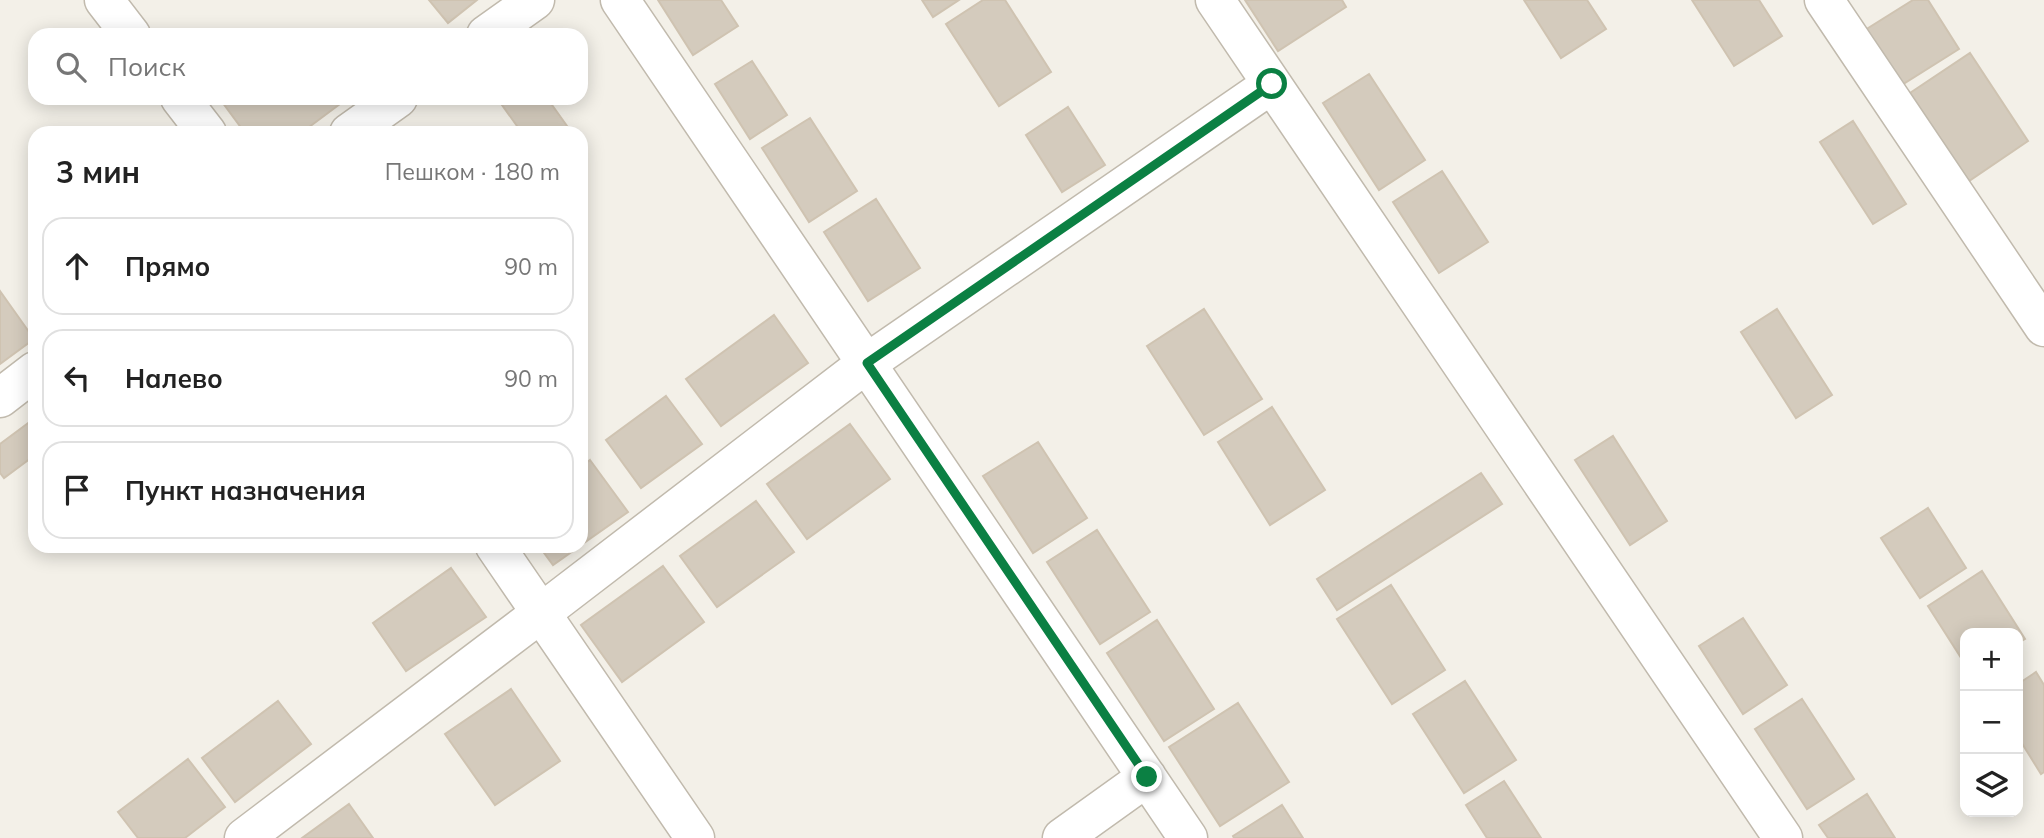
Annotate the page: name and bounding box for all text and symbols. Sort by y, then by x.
search box [28,28,588,105]
icon: search [52,48,90,86]
text: Поиск [108,50,186,83]
route start [1256,68,1287,99]
text: 3 мин [56,153,140,191]
text: Пешком · 180 m [385,157,560,186]
icon: ahead [58,247,96,285]
text: Прямо [125,250,210,283]
text: 90 m [504,252,558,281]
icon: left [58,359,96,397]
text: Налево [125,362,223,395]
text: 90 m [504,364,558,393]
icon: arrive [58,471,96,509]
text: Пункт назначения [125,474,366,507]
map controls [1960,628,2023,817]
button: + [1960,628,2023,691]
button: − [1960,691,2023,754]
button: layers [1960,754,2023,817]
route end [1131,761,1162,792]

